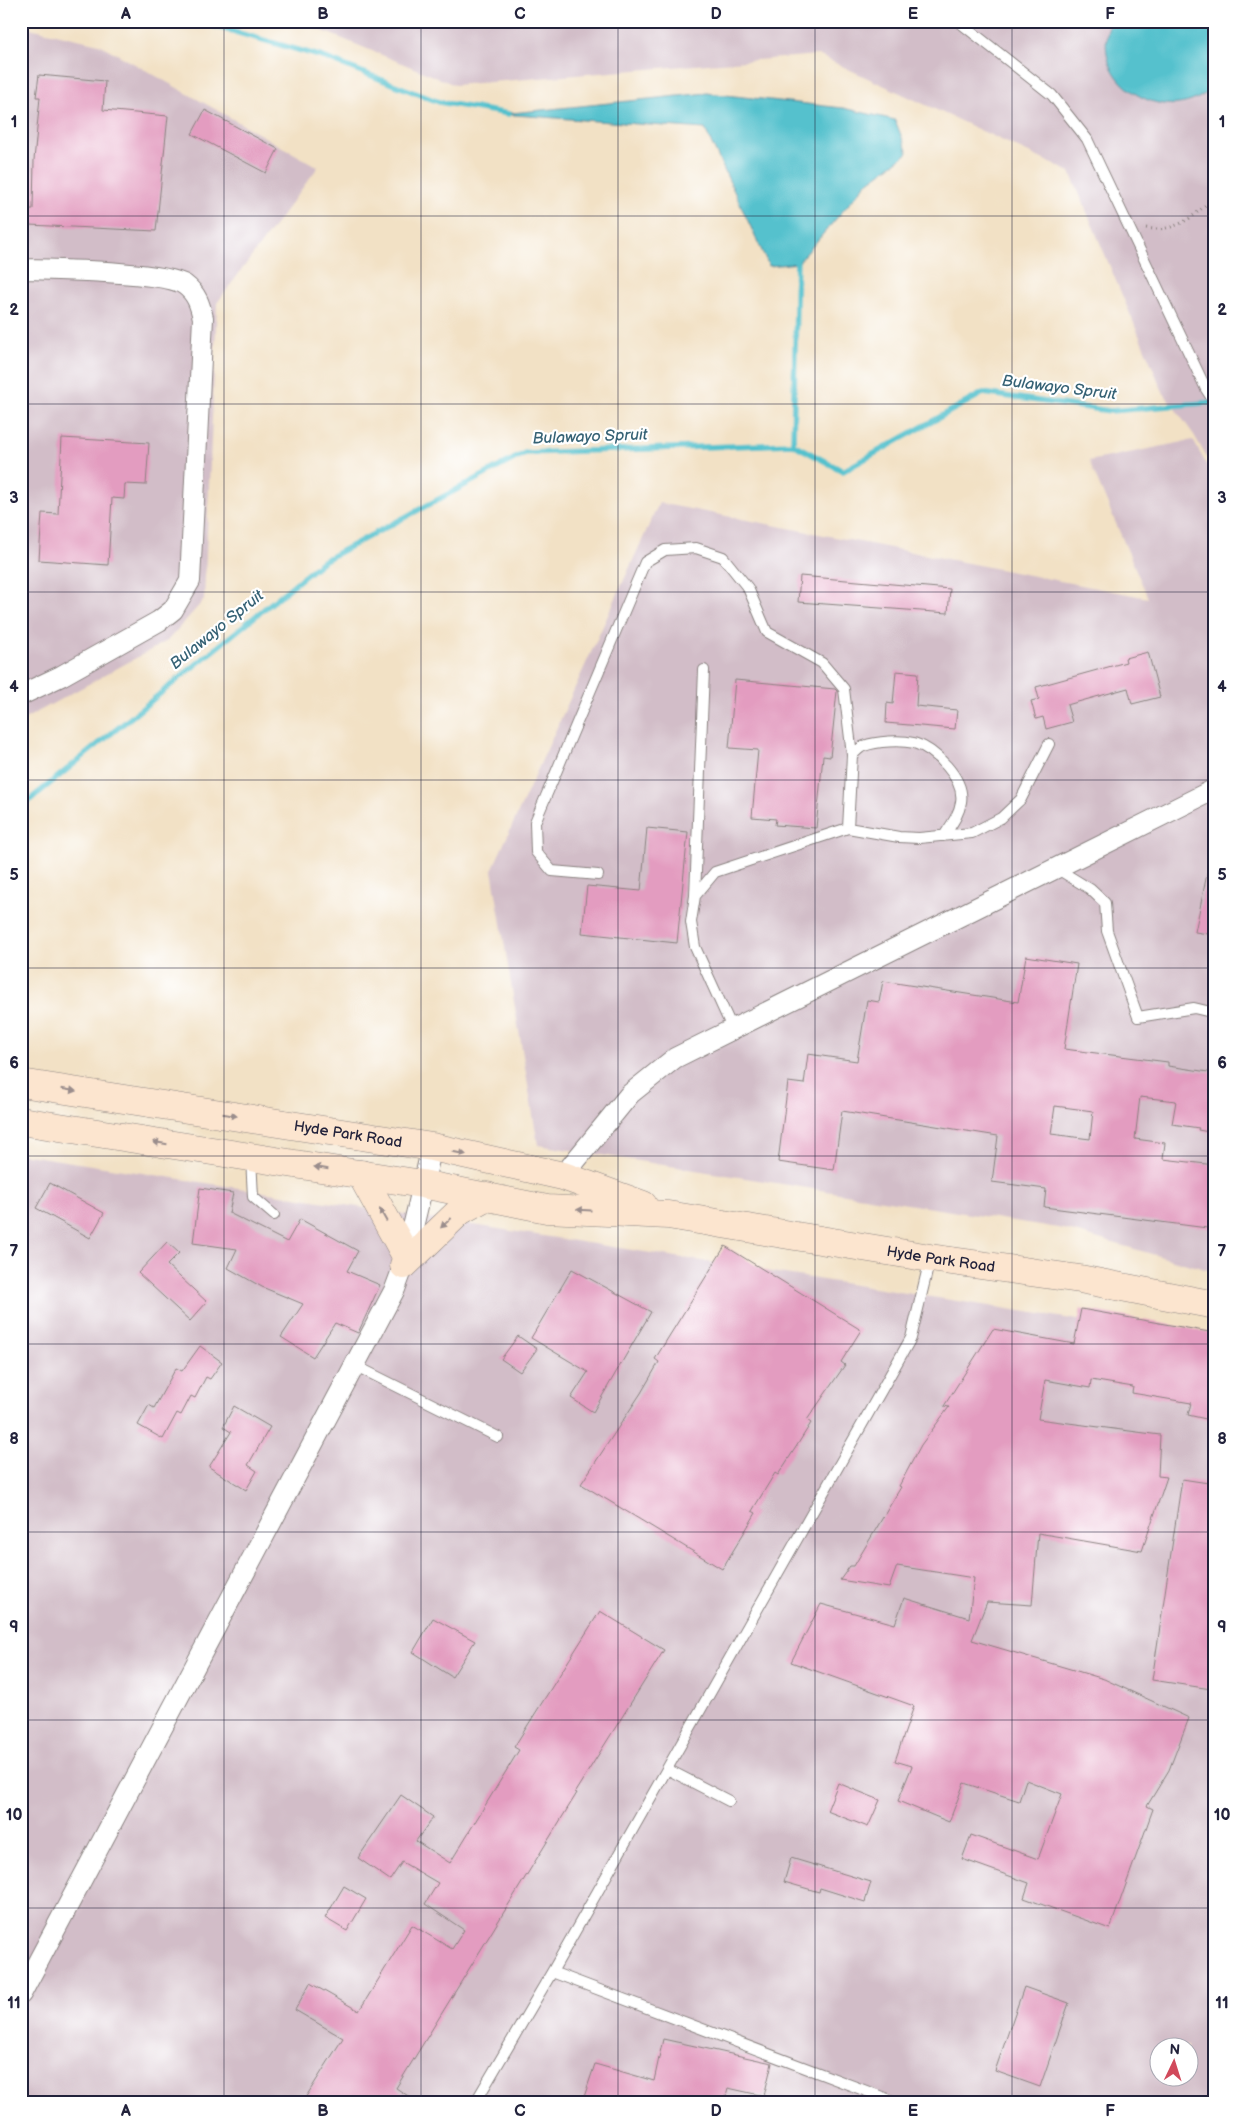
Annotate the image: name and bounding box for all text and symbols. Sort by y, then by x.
text: A [120,5,131,24]
text: B [317,5,329,24]
text: C [514,5,526,24]
text: D [710,5,722,24]
text: E [908,5,918,24]
text: F [1105,5,1115,24]
text: 1 [11,113,17,132]
text: 1 [1219,113,1225,132]
text: 2 [9,301,19,320]
text: 2 [1217,301,1227,320]
water label: Bulawayo Spruit [1001,372,1118,405]
water label: Bulawayo Spruit [532,425,649,449]
text: 3 [9,489,19,508]
text: 3 [1217,489,1227,508]
water label: Bulawayo Spruit [166,586,269,674]
text: 4 [9,678,19,697]
text: 4 [1217,678,1227,697]
text: 5 [9,866,19,885]
text: 5 [1217,866,1227,885]
text: 6 [9,1054,19,1073]
text: 6 [1217,1054,1227,1073]
one-way arrow [62,1086,78,1094]
one-way arrow [222,1111,238,1119]
street label: Hyde Park Road [293,1116,404,1152]
one-way arrow [152,1138,168,1146]
one-way arrow [452,1149,467,1157]
one-way arrow [312,1163,328,1171]
one-way arrow [576,1206,592,1214]
one-way arrow [379,1208,388,1222]
one-way arrow [441,1217,453,1229]
text: 7 [10,1242,19,1261]
street label: Hyde Park Road [885,1242,996,1277]
text: 7 [1218,1242,1227,1261]
text: 8 [9,1430,19,1449]
text: 8 [1217,1430,1227,1449]
text: 9 [9,1618,19,1637]
text: 9 [1217,1618,1227,1637]
text: 10 [6,1806,22,1825]
text: 10 [1214,1806,1230,1825]
text: 11 [7,1994,21,2013]
text: 11 [1215,1994,1229,2013]
north arrow [1148,2036,1198,2086]
text: N [1169,2041,1181,2058]
text: A [120,2102,131,2121]
text: B [317,2102,329,2121]
text: C [514,2102,526,2121]
text: D [710,2102,722,2121]
text: E [908,2102,918,2121]
text: F [1105,2102,1115,2121]

